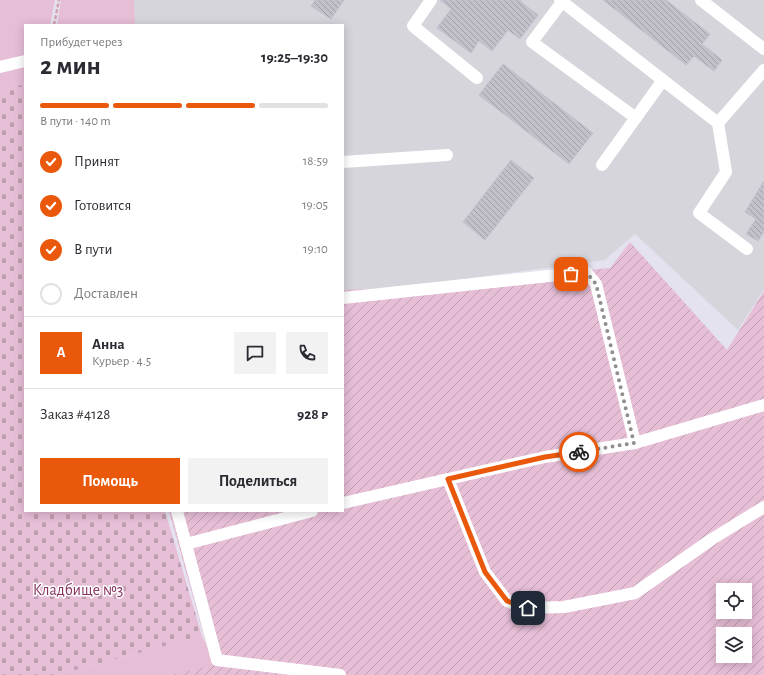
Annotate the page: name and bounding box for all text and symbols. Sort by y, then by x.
text: Прибудет через [40,36,122,49]
text: 19:25–19:30 [261,50,328,65]
text: 2 мин [40,53,101,79]
text: В пути · 140 m [40,115,111,128]
icon: check [40,151,62,173]
text: Принят [74,154,119,169]
text: 18:59 [303,155,328,168]
icon: check [40,195,62,217]
text: Готовится [74,198,131,213]
text: 19:05 [302,199,328,212]
icon: check [40,239,62,261]
text: В пути [74,242,112,257]
text: 19:10 [303,243,328,256]
pin [554,257,588,291]
icon: bag [560,263,582,285]
text: Доставлен [74,286,138,301]
button: chat [234,332,276,374]
button: phone [286,332,328,374]
text: Анна [92,337,125,352]
text: А [56,345,66,360]
text: Курьер · 4.5 [92,355,151,368]
text: Заказ #4128 [40,407,110,422]
text: 928 ₽ [297,407,328,422]
courier [559,432,599,472]
icon: bike [568,441,590,463]
button: Помощь [40,458,180,504]
button: Поделиться [188,458,328,504]
park label: Кладбище №3 [33,582,123,598]
map controls [716,583,752,663]
button: locate [716,583,752,619]
pin [511,591,545,625]
icon: home [517,597,539,619]
button: layers [716,627,752,663]

